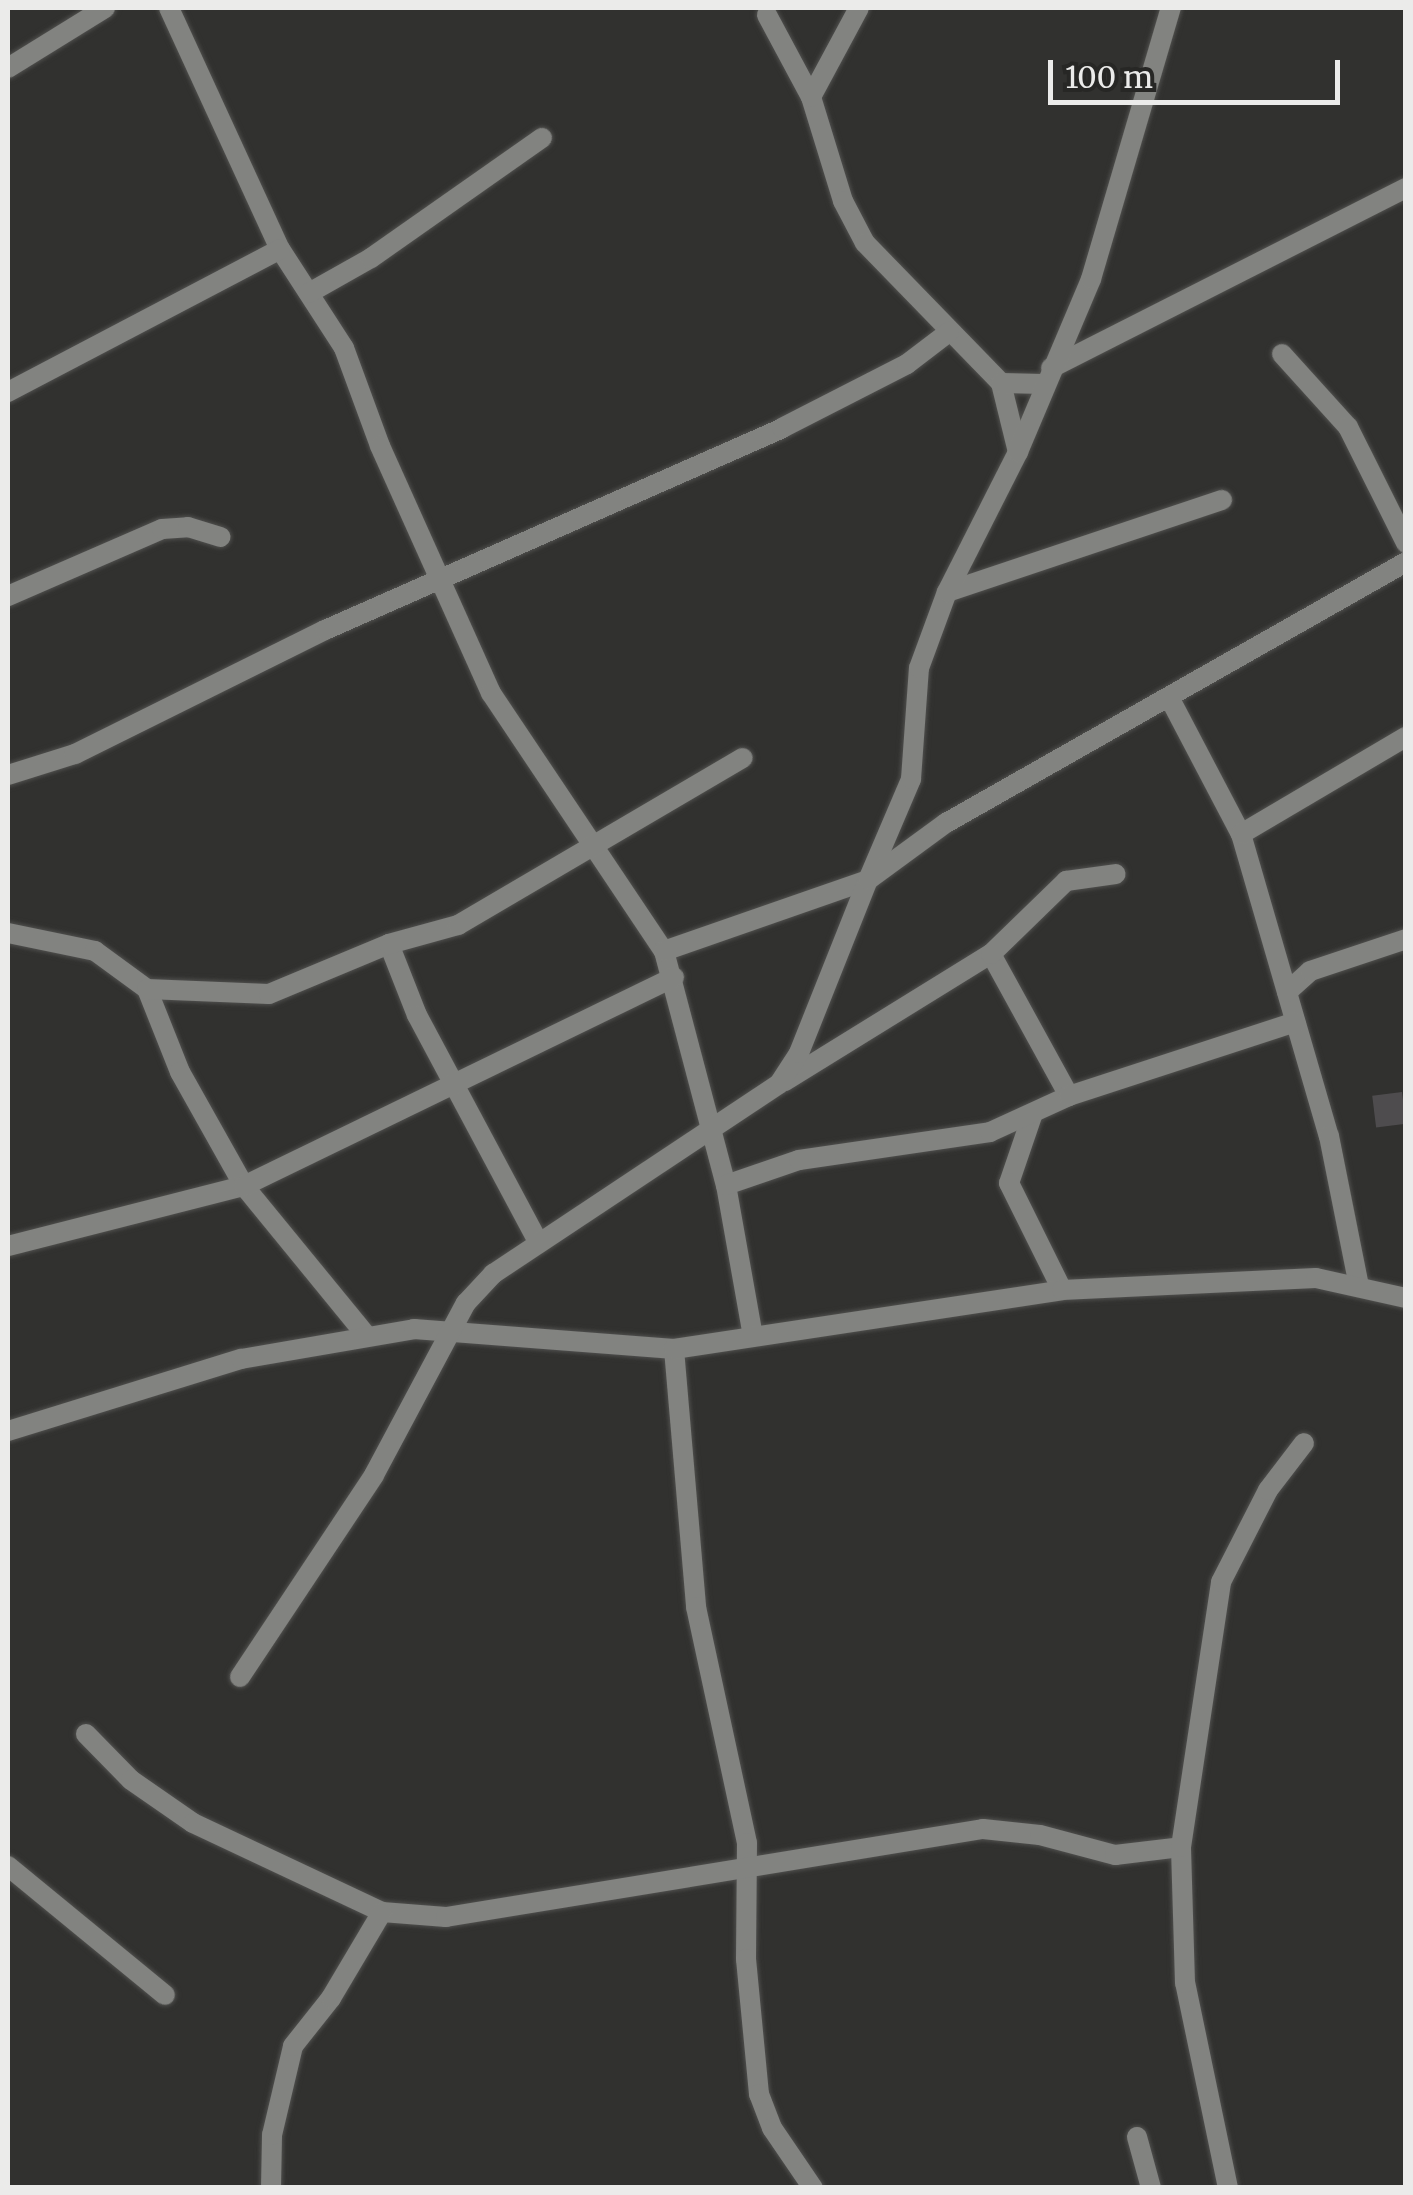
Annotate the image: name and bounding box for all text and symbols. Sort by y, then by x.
scale bar [1053,40,1346,102]
text: 100 m [1065,58,1153,96]

